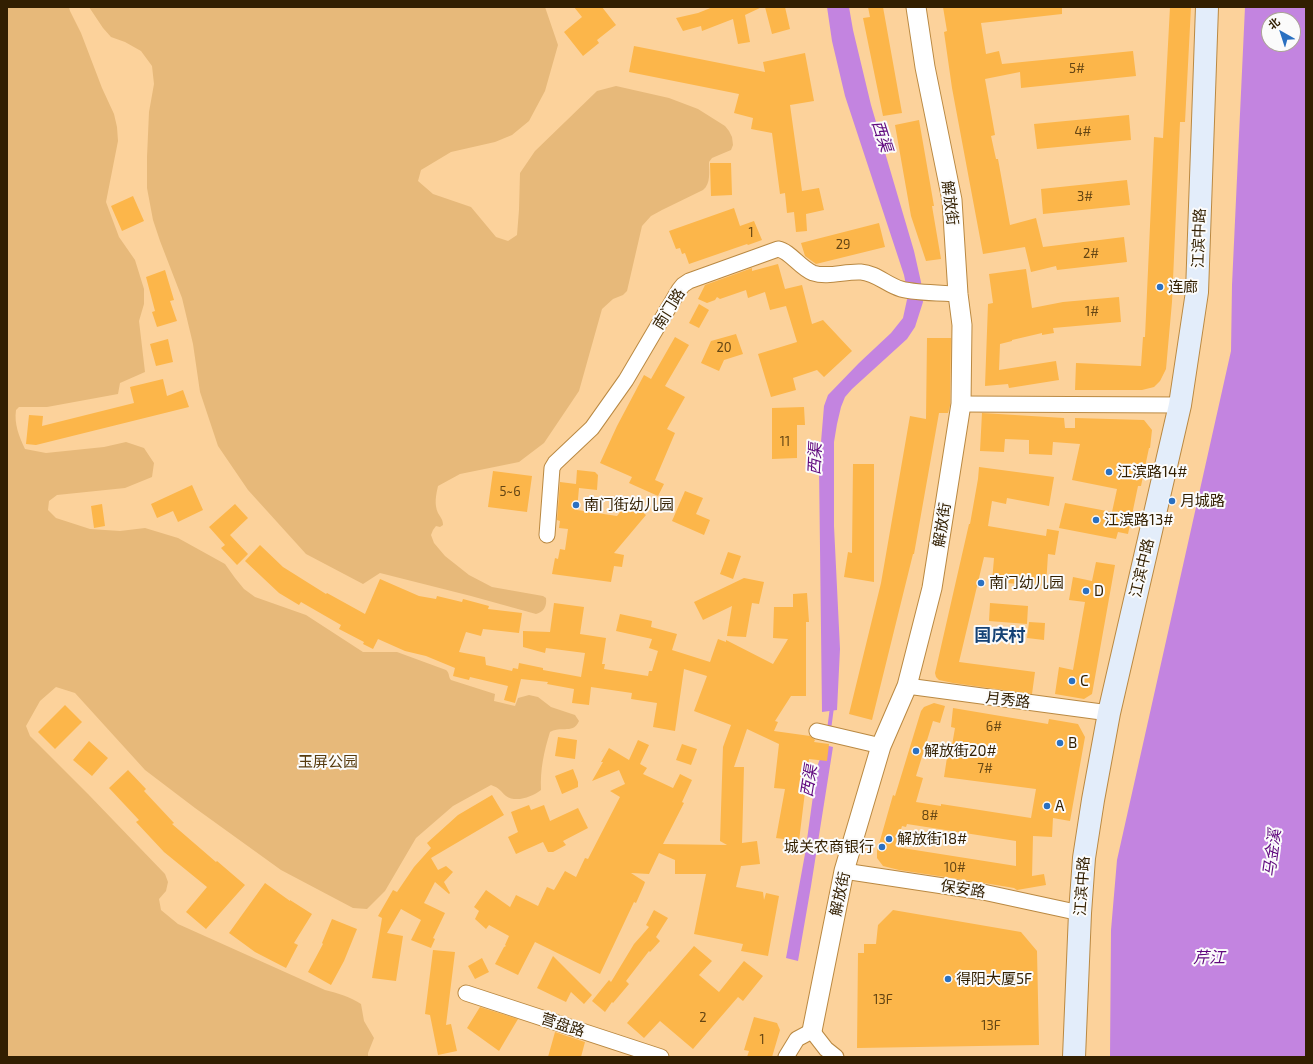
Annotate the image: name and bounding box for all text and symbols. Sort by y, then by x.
north arrow [1261,12,1301,52]
text: 北 [1265,15,1282,32]
house number: 5# [1069,61,1085,77]
water label: 西渠 [868,118,896,154]
house number: 4# [1075,124,1091,140]
street label: 解放街 [938,180,962,226]
house number: 3# [1077,189,1093,205]
street label: 江滨中路 [1189,208,1209,268]
house number: 1 [748,225,754,241]
house number: 29 [836,237,850,253]
house number: 2# [1083,246,1099,262]
place label: 连廊 [1168,278,1198,296]
marker: 连廊 [1155,282,1165,292]
street label: 南门路 [649,285,689,333]
house number: 1# [1085,304,1099,320]
house number: 20 [716,340,732,356]
house number: 11 [780,434,790,450]
water label: 西渠 [805,443,825,475]
place label: 江滨路14# [1117,463,1187,481]
marker: 江滨路14# [1104,467,1114,477]
house number: 5~6 [499,484,521,500]
place label: 月城路 [1180,492,1225,510]
place label: 南门街幼儿园 [584,496,674,514]
marker: 月城路 [1167,496,1177,506]
marker: 南门街幼儿园 [571,500,581,510]
street label: 解放街 [930,501,954,549]
place label: 江滨路13# [1104,511,1174,529]
marker: 江滨路13# [1091,515,1101,525]
street label: 江滨中路 [1126,537,1158,599]
place label: 南门幼儿园 [989,574,1064,592]
marker: 南门幼儿园 [976,578,986,588]
place label: D [1094,582,1104,600]
marker: D [1081,586,1091,596]
district label: 国庆村 [975,625,1025,645]
place label: C [1080,672,1089,690]
marker: C [1067,676,1077,686]
street label: 月秀路 [985,688,1031,712]
house number: 6# [986,719,1002,735]
place label: B [1068,734,1077,752]
marker: B [1055,738,1065,748]
place label: 解放街20# [924,742,997,760]
marker: 解放街20# [911,746,921,756]
park label: 玉屏公园 [298,753,358,771]
house number: 7# [977,761,993,777]
water label: 西渠 [797,764,821,798]
place label: A [1055,797,1064,815]
marker: A [1042,801,1052,811]
house number: 8# [922,808,938,824]
water label: 马金溪 [1259,828,1285,878]
place label: 解放街18# [897,830,967,848]
marker: 解放街18# [884,834,894,844]
place label: 城关农商银行 [784,838,874,856]
marker: 城关农商银行 [877,842,887,852]
street label: 江滨中路 [1071,855,1093,917]
house number: 10# [944,860,966,876]
street label: 解放街 [827,870,853,918]
street label: 保安路 [939,877,987,901]
water label: 芹江 [1193,948,1225,968]
place label: 得阳大厦5F [956,970,1032,988]
marker: 得阳大厦5F [943,974,953,984]
house number: 13F [873,992,893,1008]
street label: 营盘路 [539,1009,587,1041]
house number: 2 [699,1010,707,1026]
house number: 13F [981,1018,1001,1034]
house number: 1 [759,1032,765,1048]

